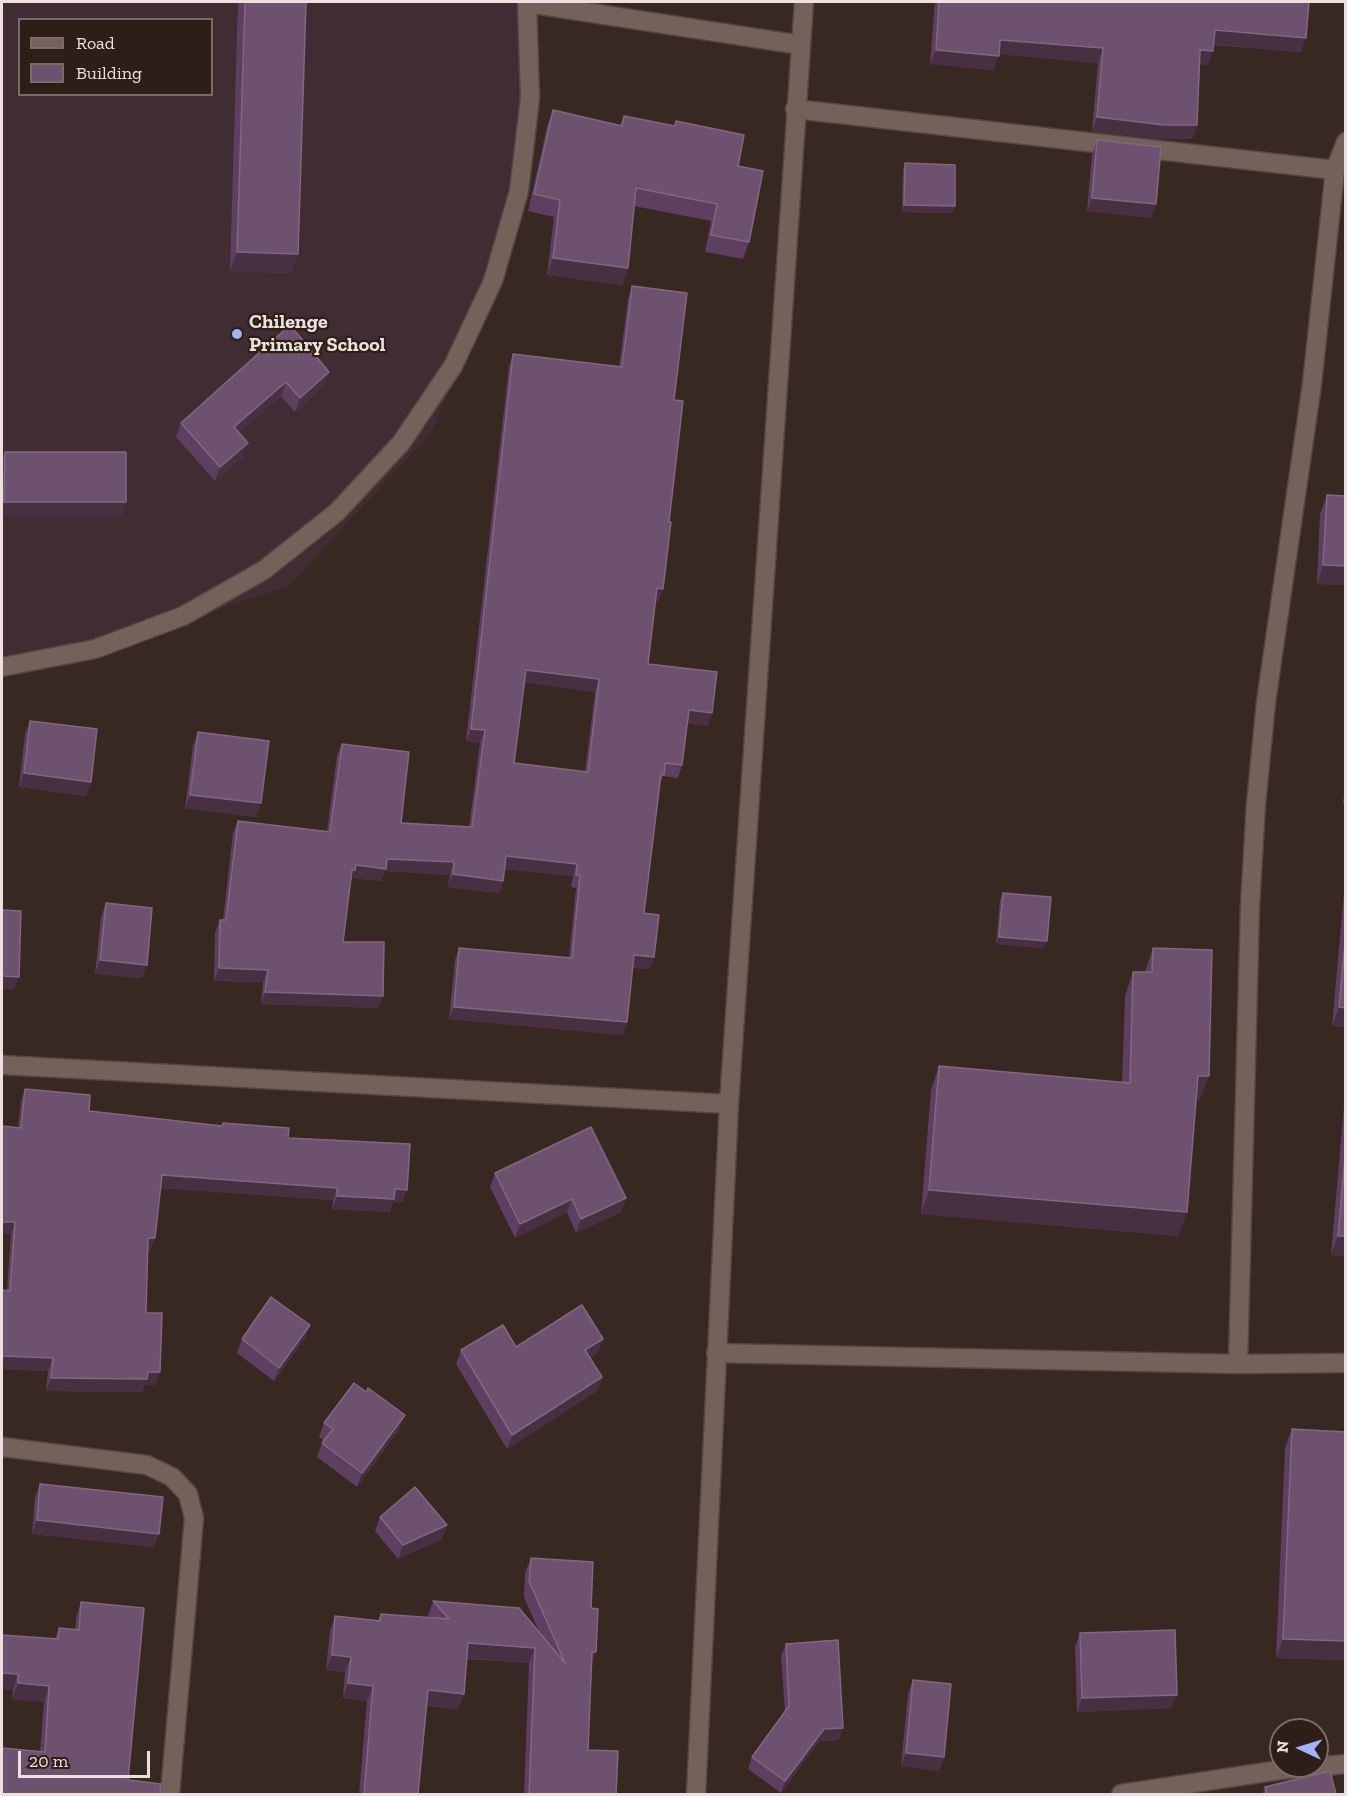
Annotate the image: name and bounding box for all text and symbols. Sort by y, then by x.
legend [18,18,213,96]
text: Road [76,32,115,54]
text: Building [76,62,142,84]
place label: Chilenge Primary School [249,310,385,357]
marker: Chilenge Primary School [230,327,244,341]
north arrow [1269,1718,1329,1778]
scale bar [21,1739,153,1777]
text: N [1273,1740,1292,1754]
text: 20 m [29,1750,68,1772]

